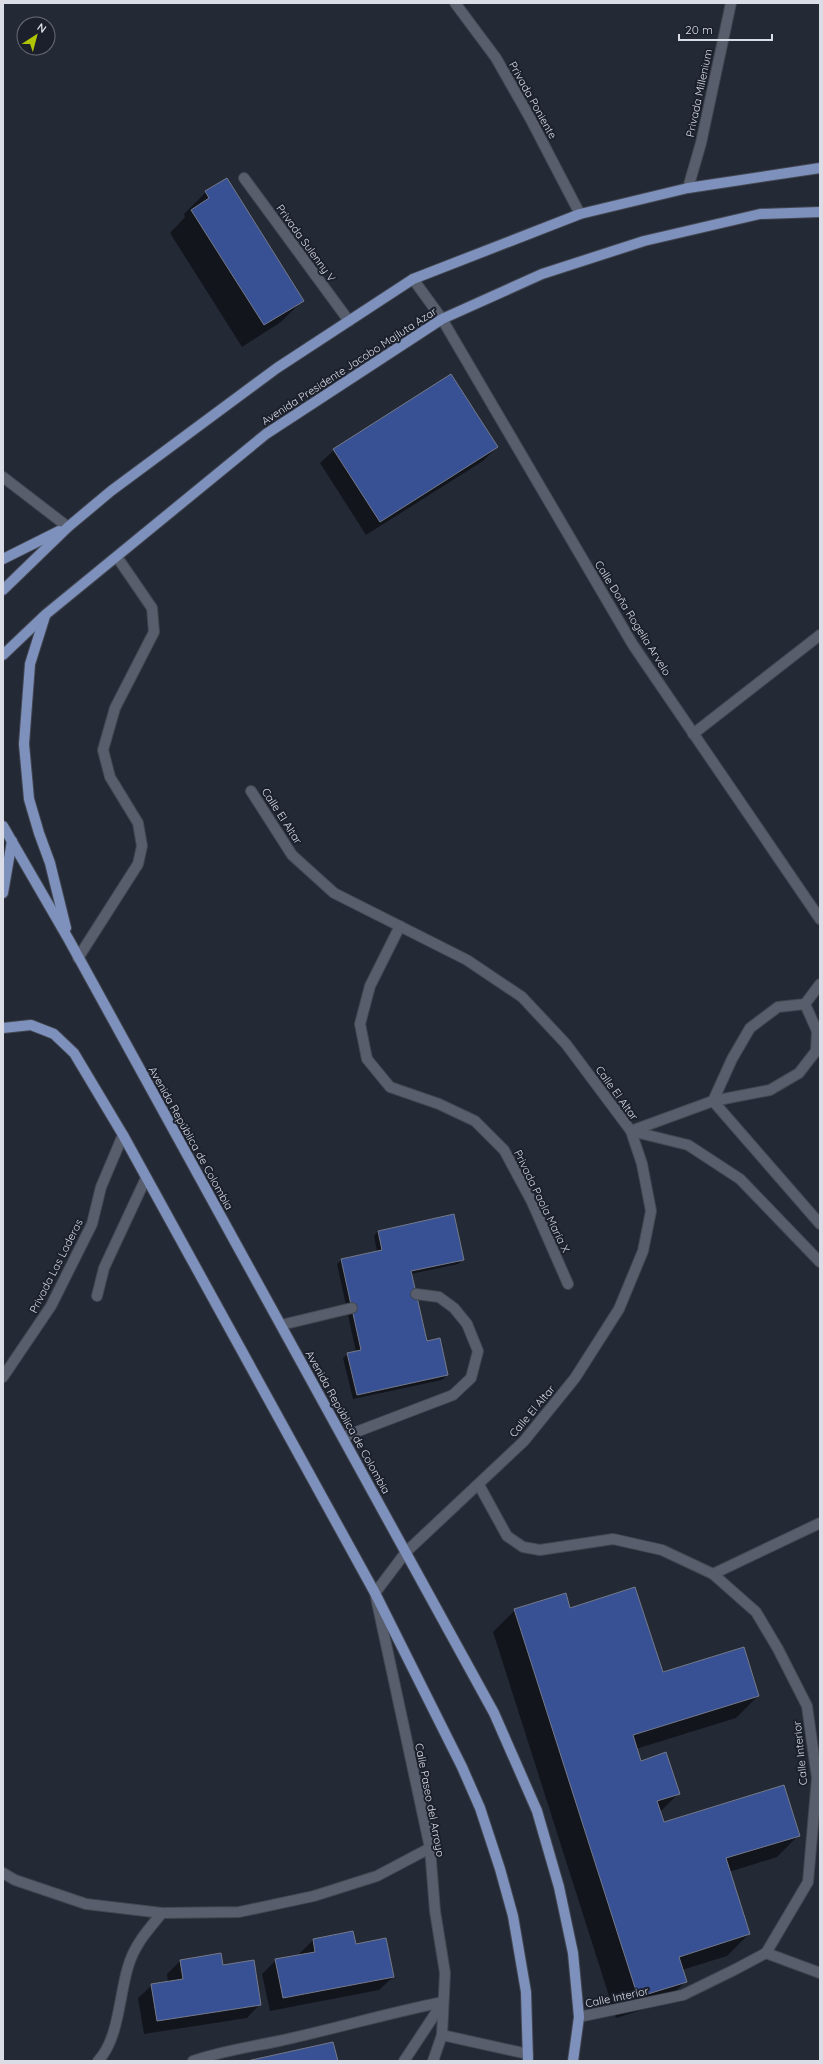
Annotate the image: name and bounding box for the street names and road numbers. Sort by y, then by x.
street label: Privada Millenium [683,48,715,138]
street label: Privada Poniente [506,59,560,141]
street label: Privada Sulenny V [273,202,339,284]
street label: Avenida Presidente Jacobo Majluta Azar [259,304,440,428]
street label: Calle Doña Rogelia Arvelo [592,558,674,678]
street label: Calle El Altar [259,785,306,847]
street label: Calle El Altar [593,1063,642,1124]
street label: Avenida República de Colombia [146,1064,236,1212]
street label: Privada Paola María X [511,1147,573,1255]
street label: Privada Las Laderas [26,1217,86,1315]
street label: Avenida República de Colombia [303,1348,393,1496]
street label: Calle El Altar [506,1381,558,1440]
street label: Calle Interior [790,1719,810,1786]
street label: Calle Paseo del Arroyo [412,1742,448,1858]
street label: Calle Interior [584,1983,651,2011]

